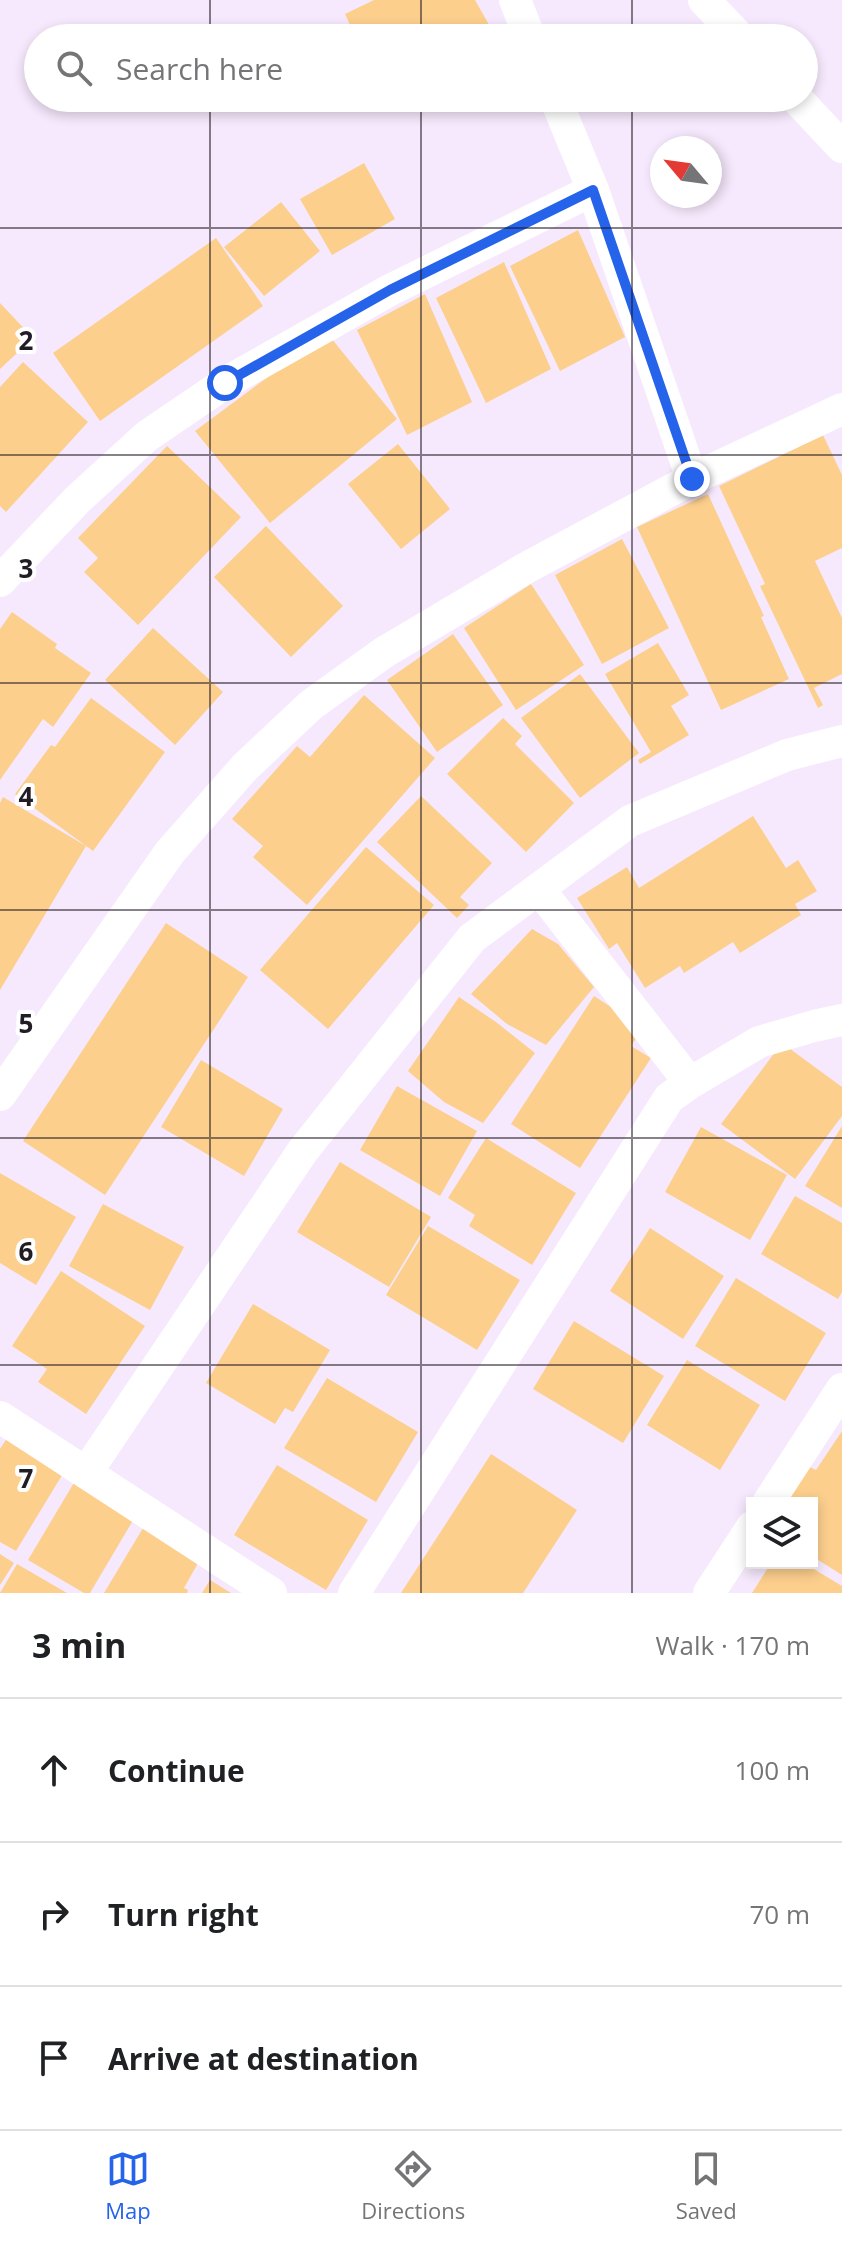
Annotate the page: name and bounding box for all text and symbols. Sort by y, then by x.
search box [24,24,818,112]
icon: search [52,46,96,90]
text: Search here [116,48,283,89]
north arrow [650,136,722,208]
text: 2 [19,322,34,358]
route start [207,365,243,401]
route end [674,461,710,497]
text: 3 [19,550,33,586]
text: 4 [19,778,34,814]
text: 5 [19,1005,33,1041]
text: 6 [19,1233,34,1269]
text: 7 [19,1460,34,1496]
map controls [746,1497,818,1569]
button: layers [746,1497,818,1569]
text: 3 min [32,1622,126,1668]
text: Walk · 170 m [656,1627,810,1663]
icon: ahead [32,1748,76,1792]
text: Continue [108,1750,245,1791]
text: 100 m [735,1752,810,1788]
icon: right [32,1892,76,1936]
text: Turn right [108,1894,259,1935]
text: 70 m [749,1896,810,1932]
icon: arrive [32,2036,76,2080]
text: Arrive at destination [108,2038,419,2079]
tab: Map [105,2147,151,2225]
tab: Directions [361,2147,465,2225]
tab: Saved [676,2147,737,2225]

